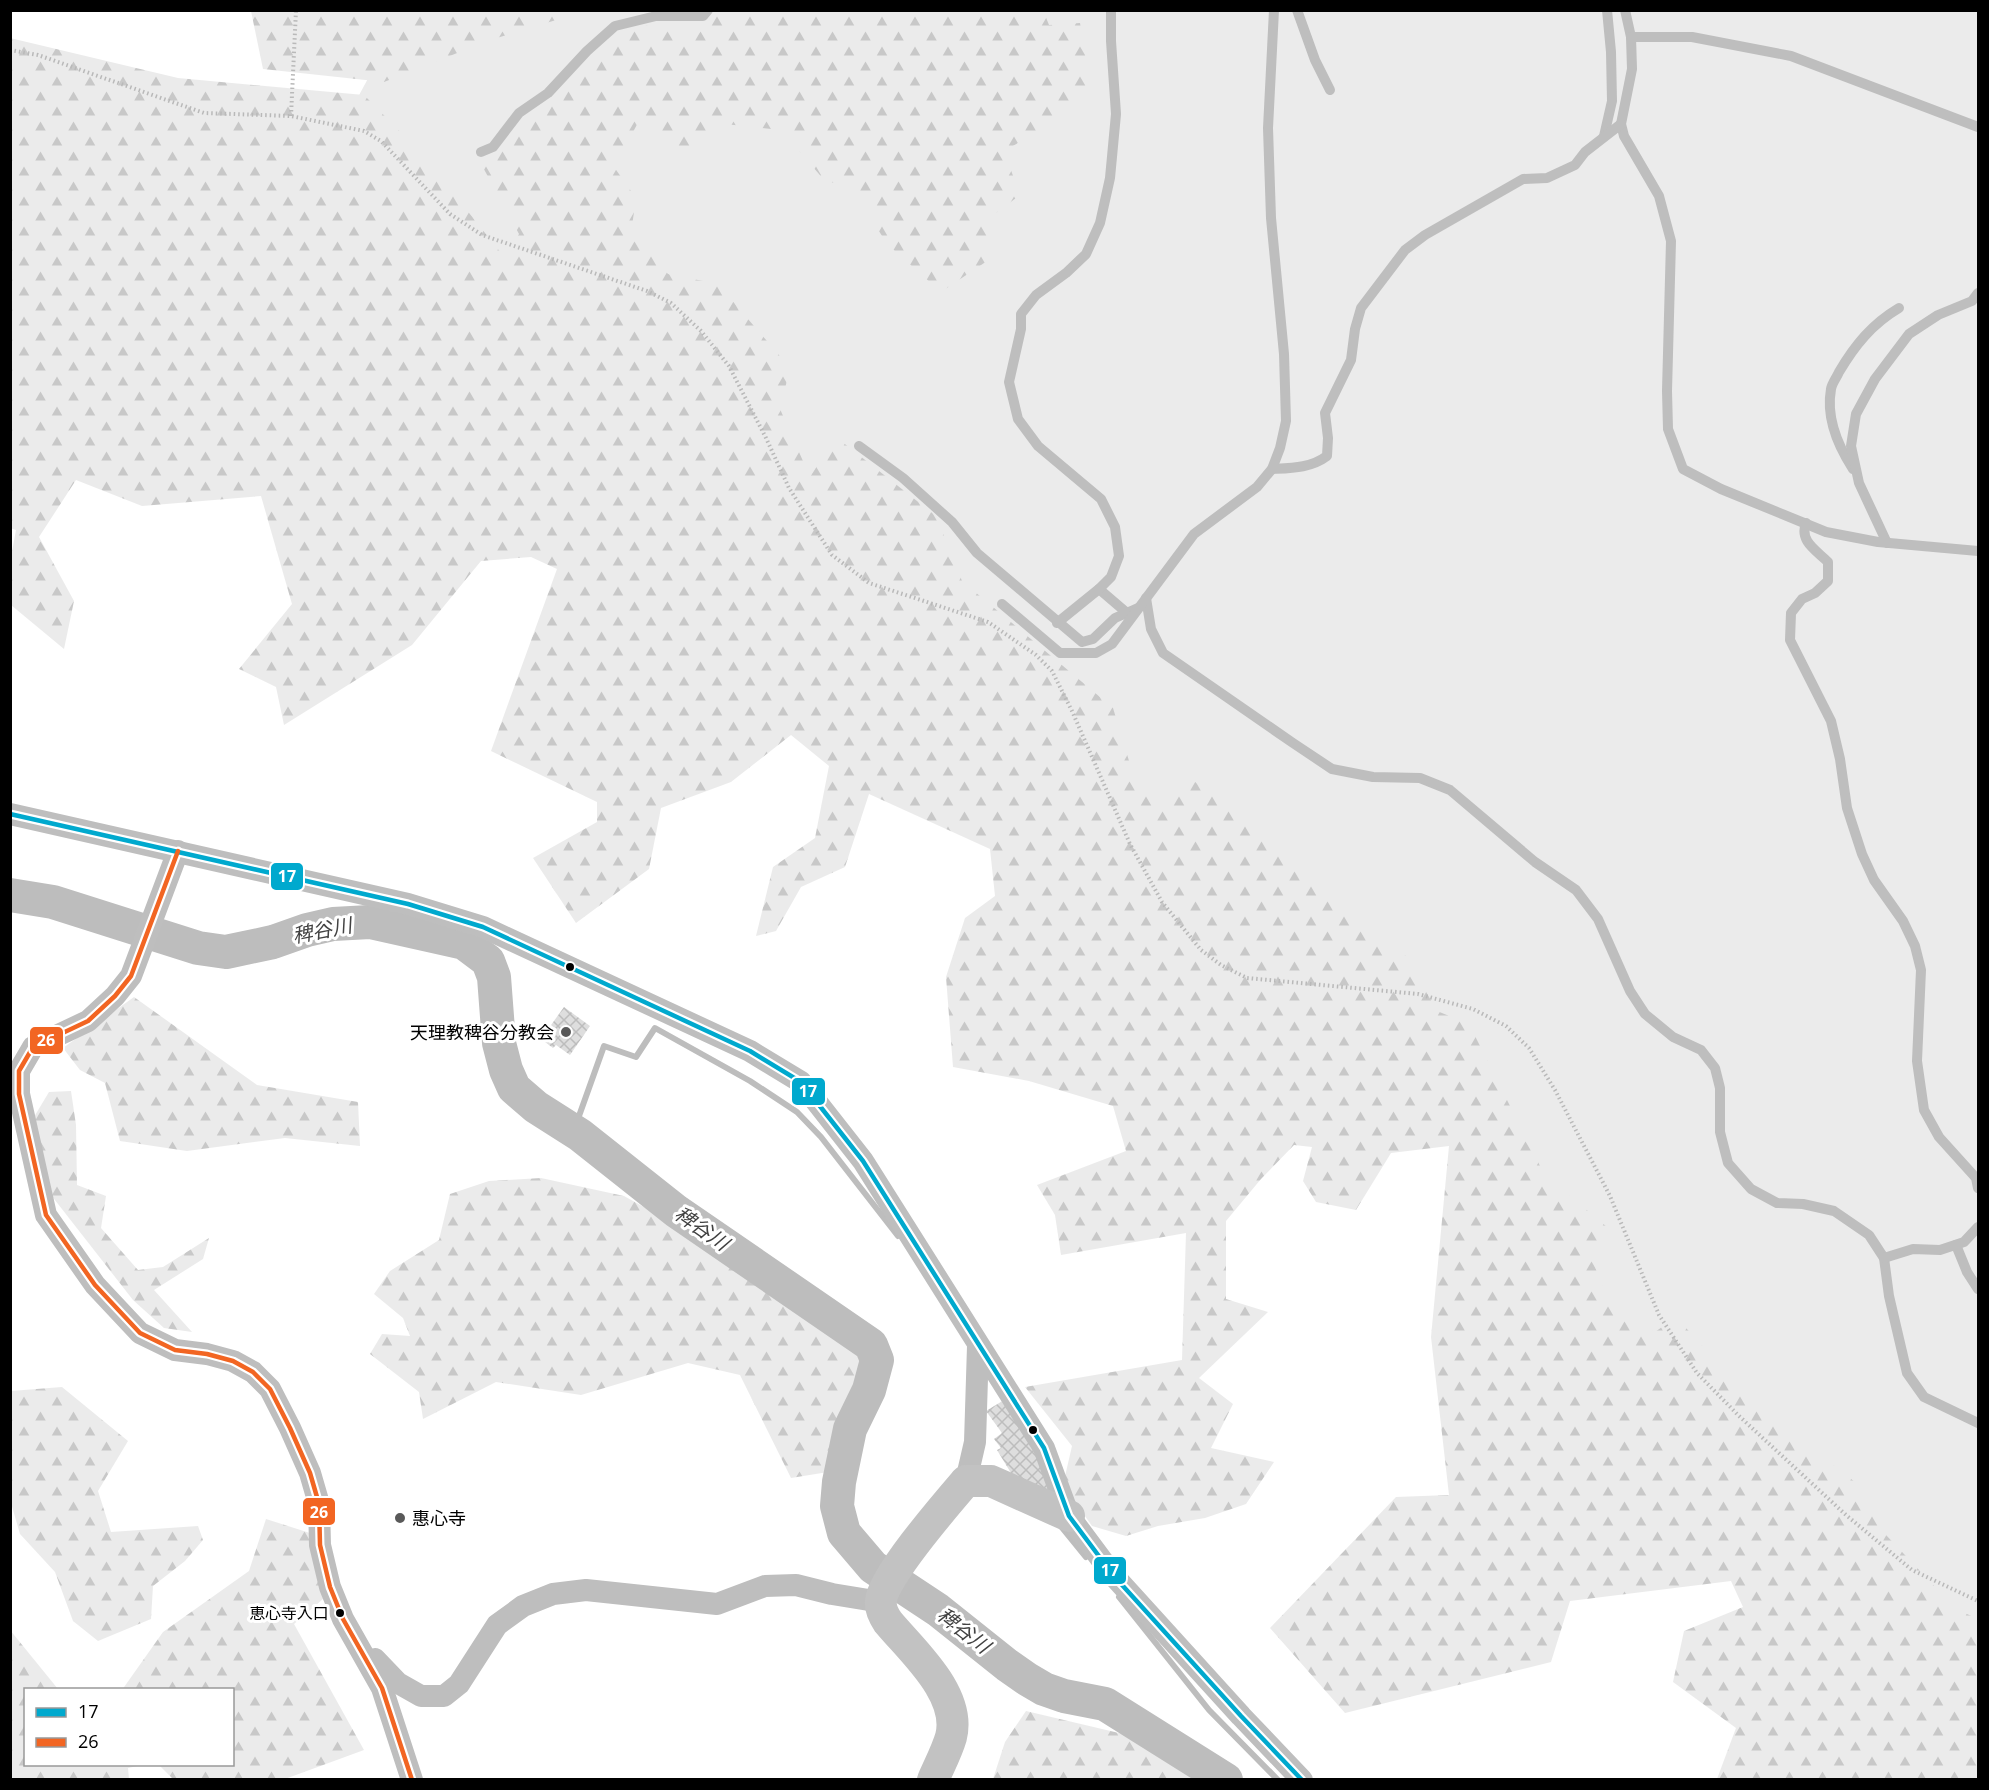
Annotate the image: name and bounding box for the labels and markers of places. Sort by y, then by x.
unlabelled marker [564,961,576,973]
place label: 天理教稗谷分教会 [410,1020,554,1044]
marker: 天理教稗谷分教会 [559,1025,573,1039]
unlabelled marker [1027,1424,1039,1436]
place label: 惠心寺 [412,1506,466,1530]
marker: 惠心寺 [393,1511,407,1525]
place label: 恵心寺入口 [249,1602,329,1624]
marker: 恵心寺入口 [334,1607,346,1619]

